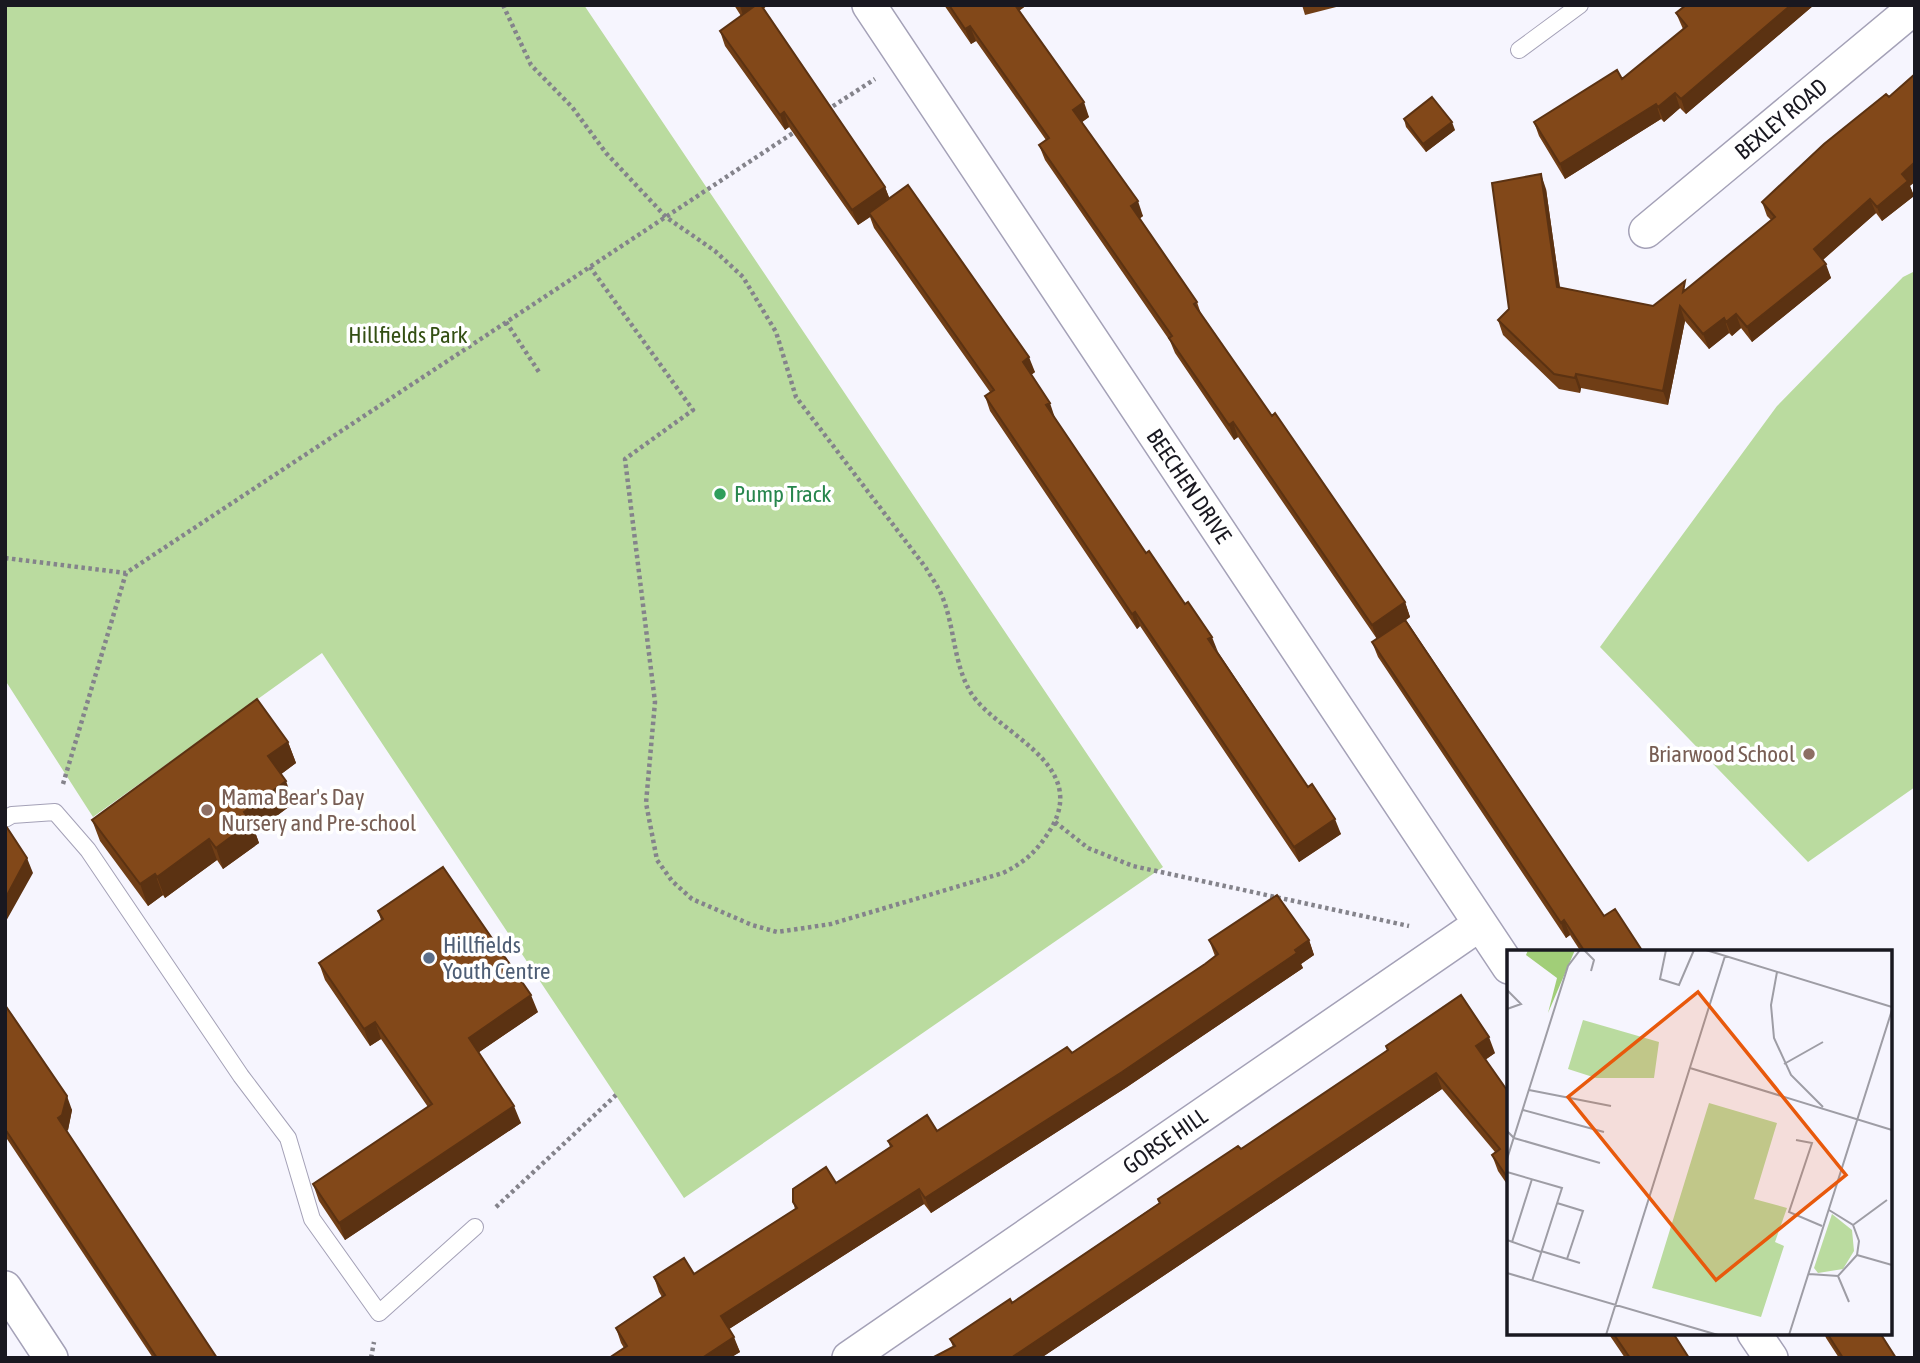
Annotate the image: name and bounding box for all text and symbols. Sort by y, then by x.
street label: BEXLEY ROAD [1730,73,1832,165]
park label: Hillfields Park [348,322,468,348]
street label: BEECHEN DRIVE [1141,424,1237,548]
place label: Pump Track [734,481,831,507]
marker: Pump Track [712,486,728,502]
place label: Briarwood School [1648,741,1795,767]
marker: Briarwood School [1801,746,1817,762]
place label: Mama Bear's Day Nursery and Pre-school [221,784,416,836]
marker: Mama Bear's Day Nursery and Pre-school [199,802,215,818]
place label: Hillfields Youth Centre [443,932,551,984]
marker: Hillfields Youth Centre [421,950,437,966]
inset map [1507,950,1892,1335]
street label: GORSE HILL [1118,1103,1212,1179]

